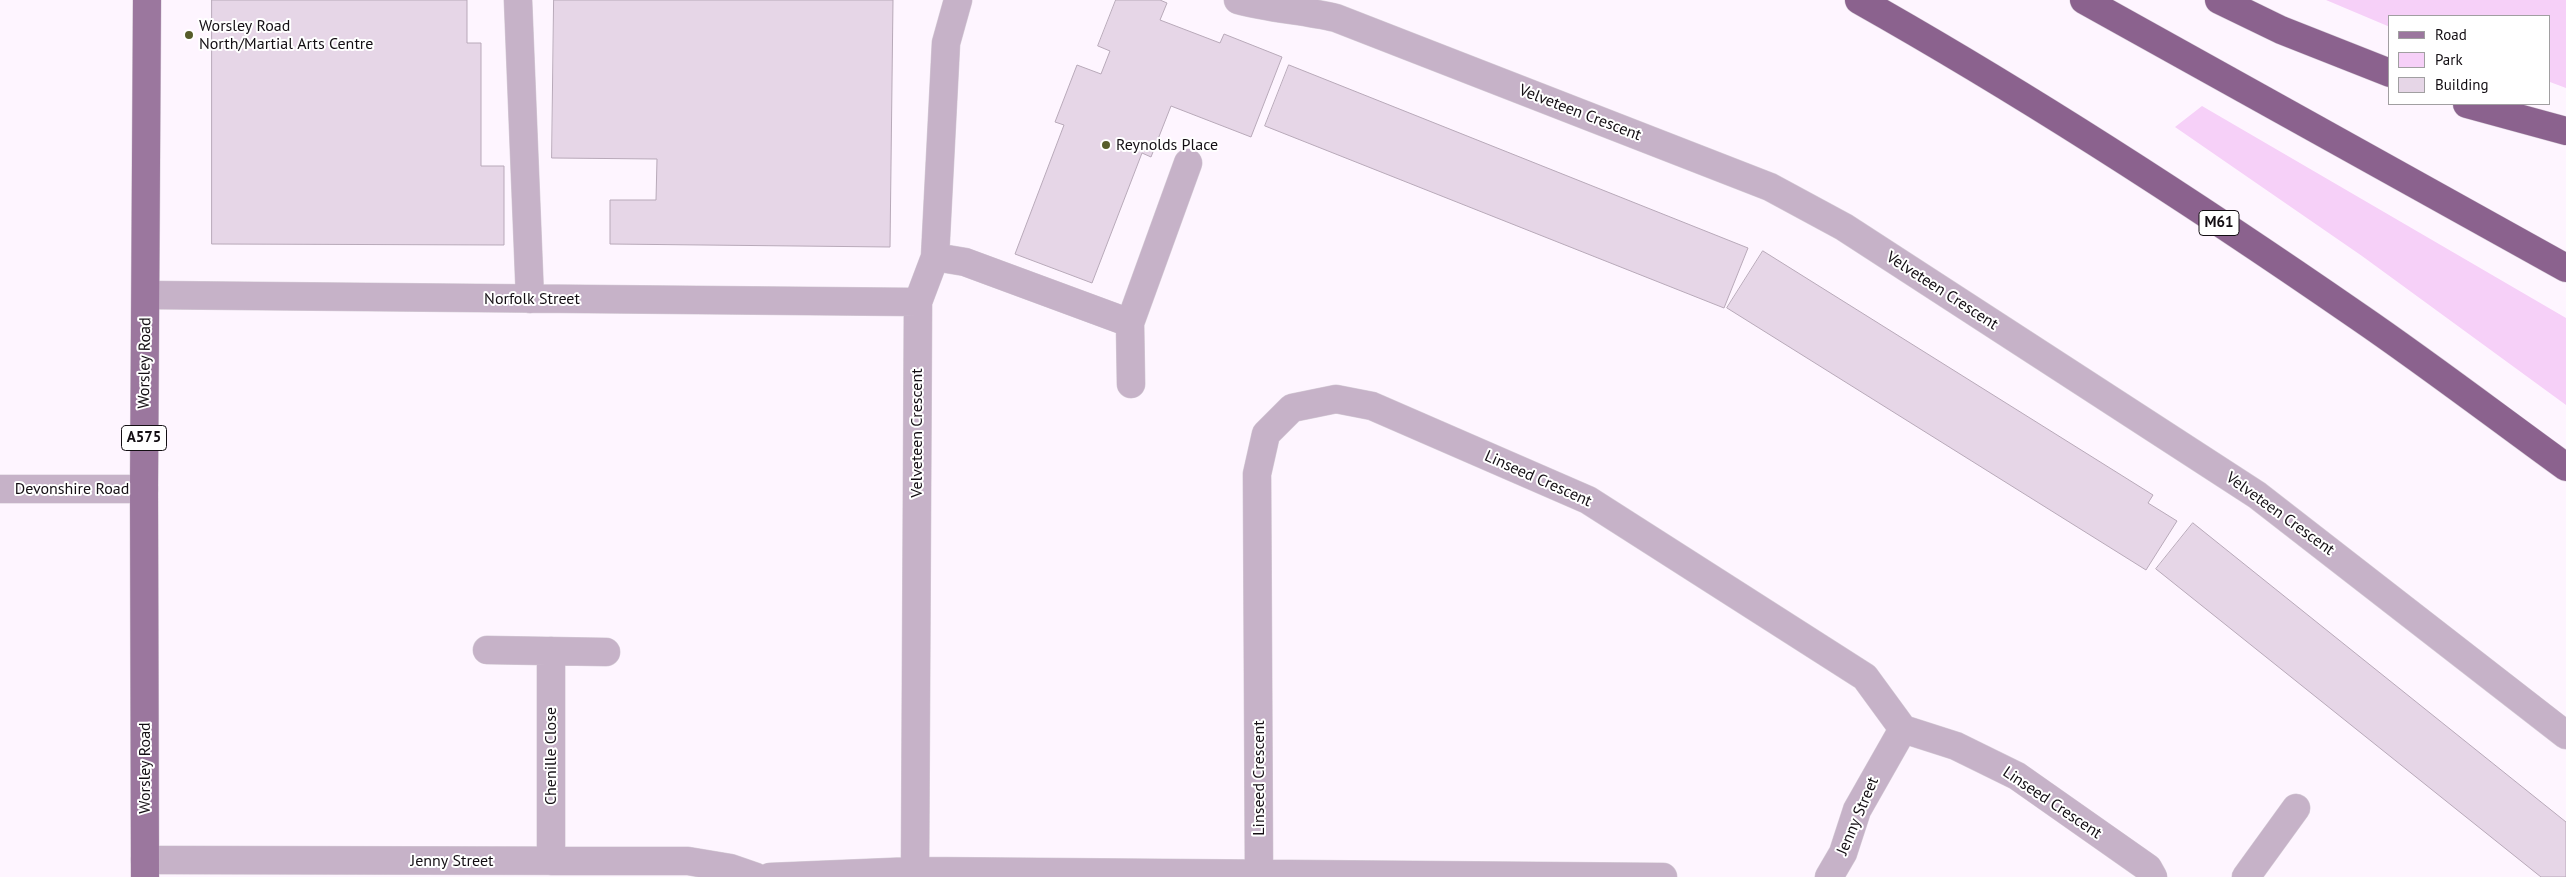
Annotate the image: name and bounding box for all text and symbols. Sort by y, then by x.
legend [2388,15,2551,105]
place label: Worsley Road North/Martial Arts Centre [199,16,373,54]
text: Road [2435,25,2467,44]
marker: Worsley Road North/Martial Arts Centre [183,29,195,41]
text: Park [2435,50,2463,69]
text: Building [2435,75,2489,94]
street label: Velveteen Crescent [1516,81,1644,145]
place label: Reynolds Place [1116,135,1218,155]
marker: Reynolds Place [1100,139,1112,151]
road number: M61 [2199,210,2239,236]
street label: Velveteen Crescent [1883,248,2001,334]
street label: Norfolk Street [484,289,580,309]
street label: Worsley Road [135,317,155,409]
street label: Velveteen Crescent [907,368,927,498]
road number: A575 [122,426,166,450]
street label: Linseed Crescent [1481,447,1595,511]
street label: Velveteen Crescent [2222,468,2338,560]
street label: Devonshire Road [15,479,129,499]
street label: Chenille Close [541,707,561,805]
street label: Linseed Crescent [1249,720,1269,836]
street label: Worsley Road [135,722,155,814]
street label: Linseed Crescent [1999,763,2105,843]
street label: Jenny Street [1833,774,1883,858]
street label: Jenny Street [411,851,493,871]

